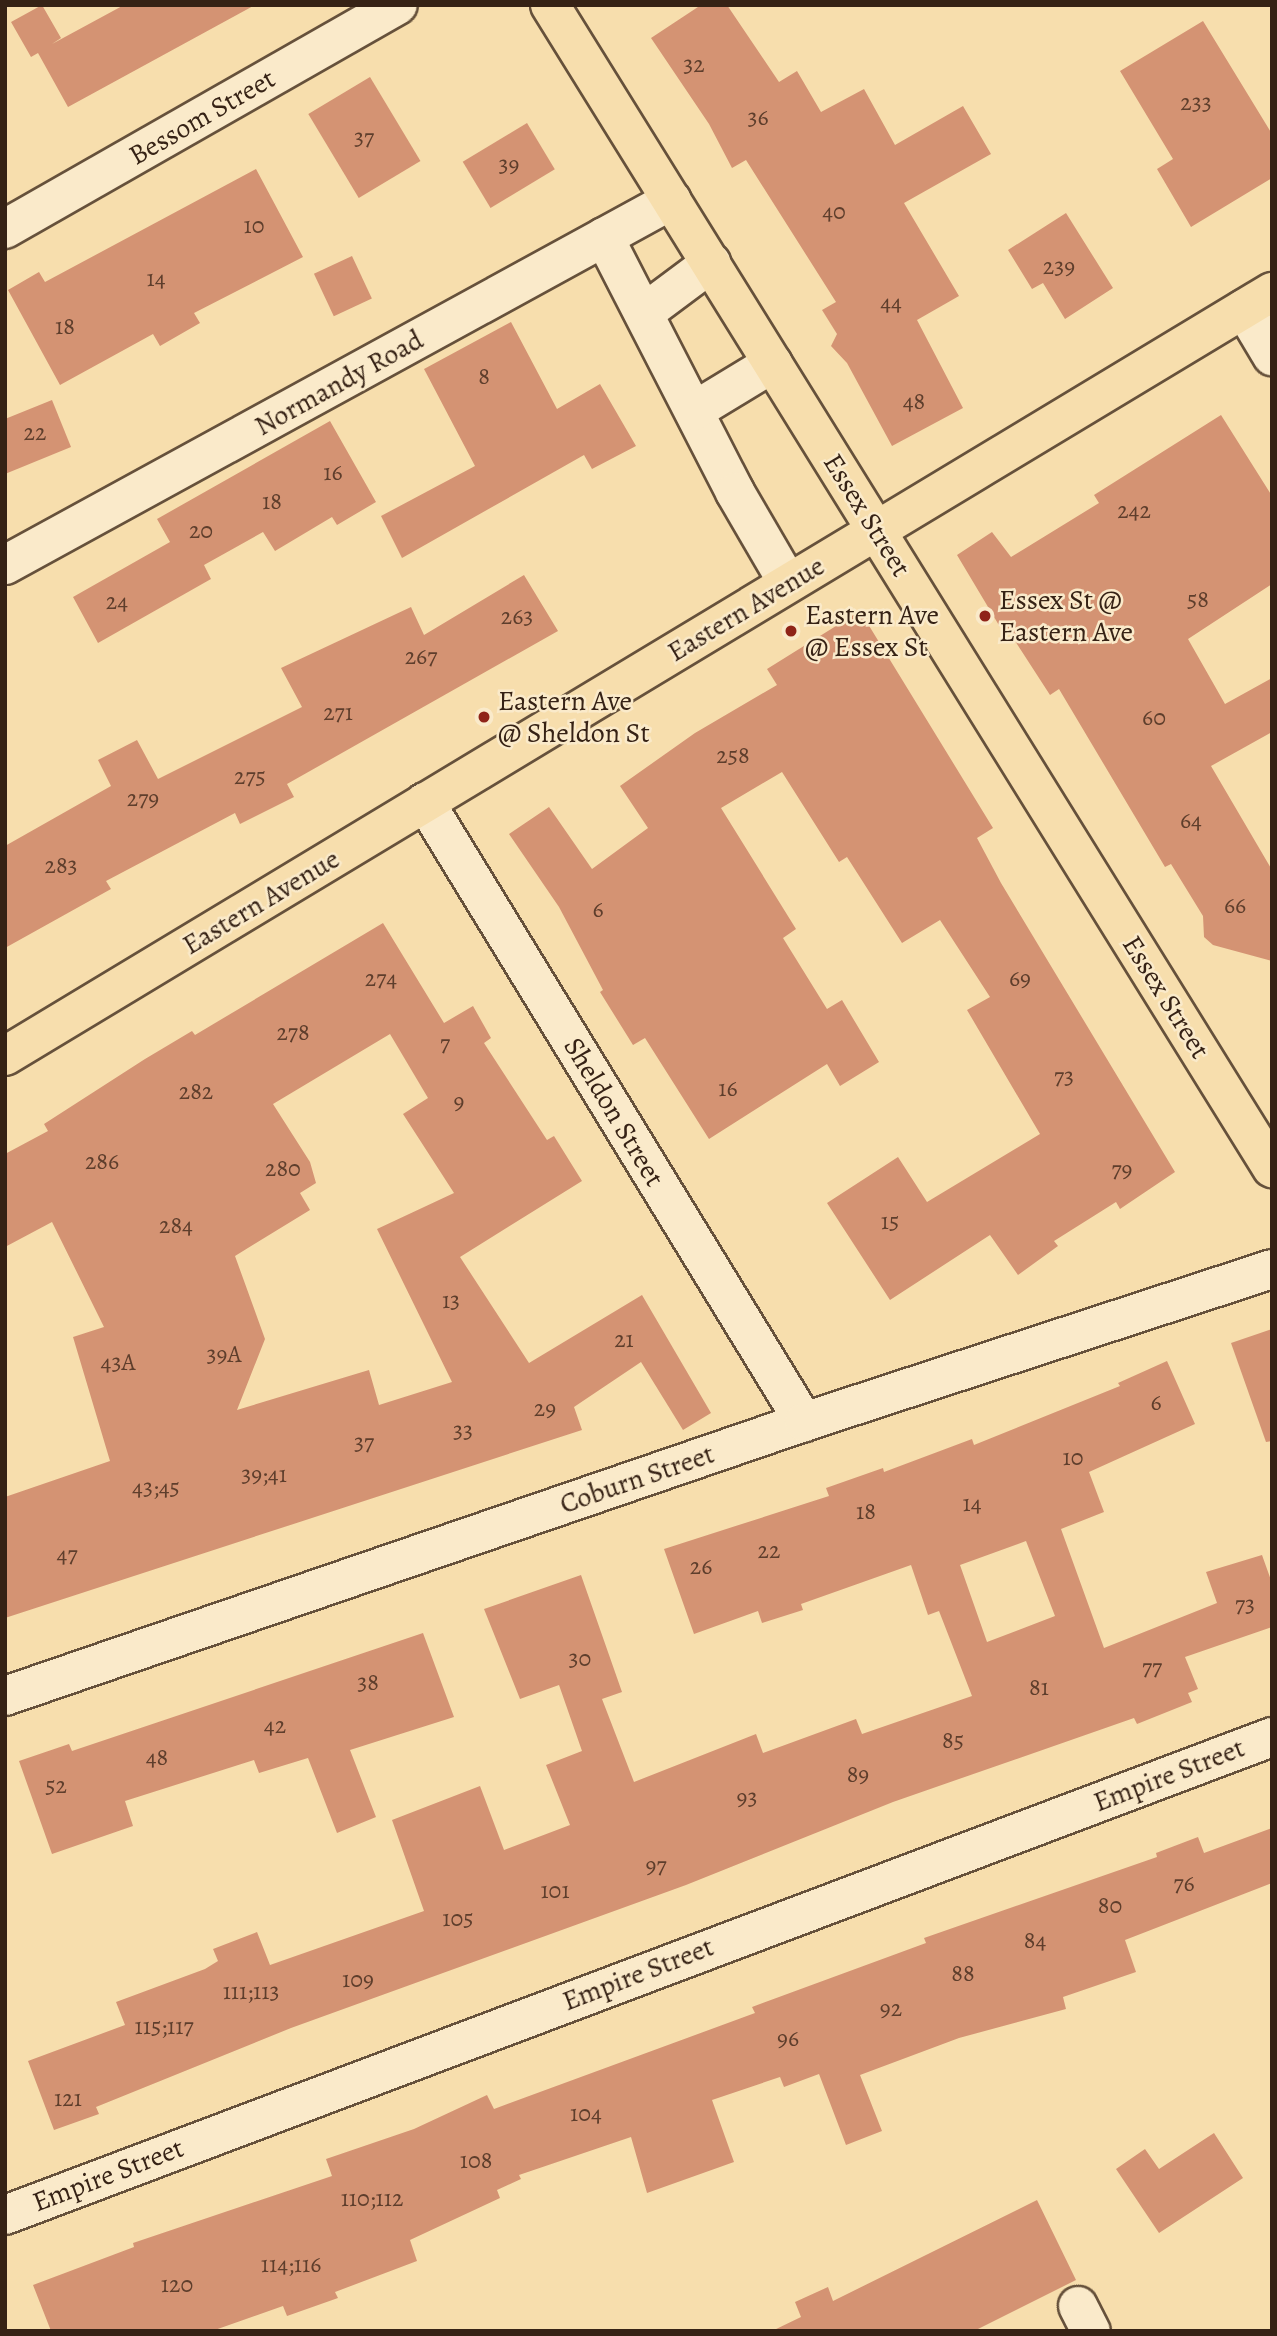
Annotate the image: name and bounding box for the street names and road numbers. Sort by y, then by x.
street label: Bessom Street [123,62,281,172]
street label: Normandy Road [249,323,429,443]
street label: Essex Street [816,447,918,583]
street label: Eastern Avenue [661,549,831,669]
street label: Eastern Avenue [176,842,346,962]
street label: Essex Street [1115,929,1217,1065]
street label: Sheldon Street [556,1032,672,1192]
street label: Coburn Street [556,1437,718,1521]
street label: Empire Street [1089,1731,1249,1819]
street label: Empire Street [558,1930,718,2018]
street label: Empire Street [28,2131,188,2219]

